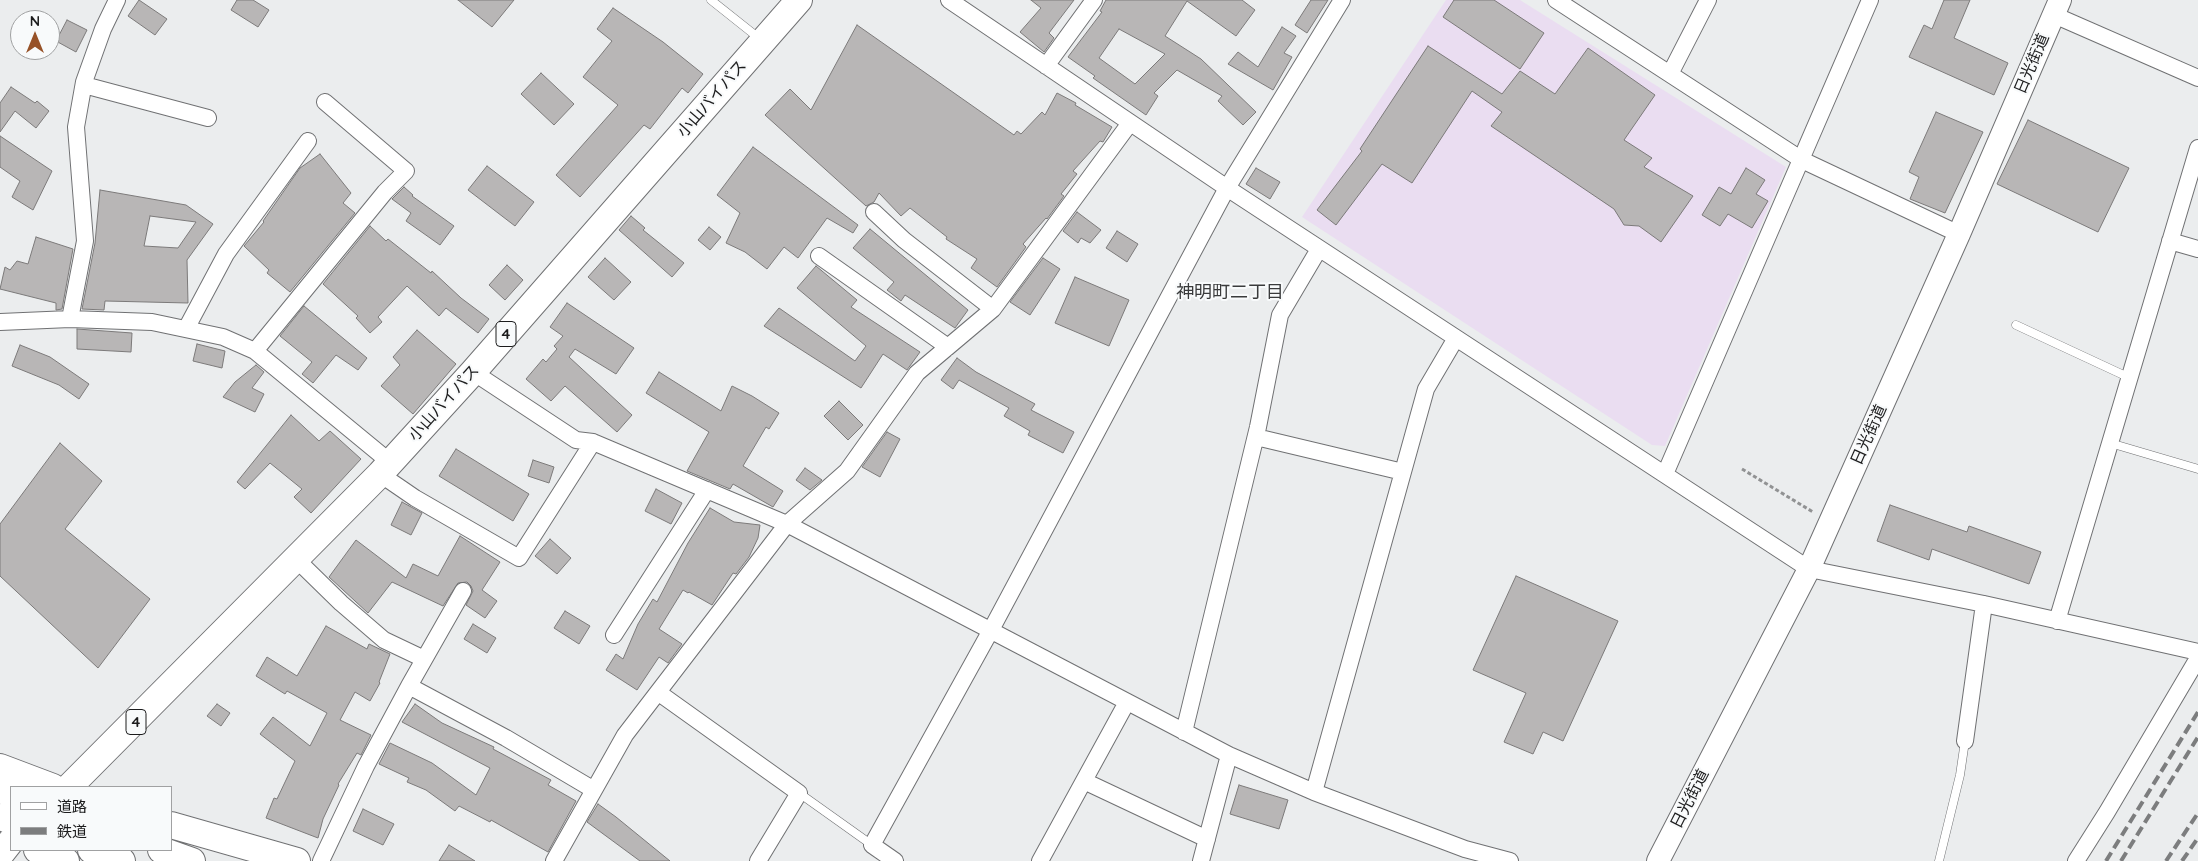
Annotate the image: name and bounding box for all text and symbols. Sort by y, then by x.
north arrow [10,10,60,60]
text: N [30,12,40,30]
street label: 日光街道 [2011,31,2053,97]
street label: 小山バイパス [673,56,751,142]
district label: 神明町二丁目 [1176,282,1284,304]
road number: 4 [496,322,516,346]
street label: 小山バイパス [405,361,483,445]
street label: 日光街道 [1847,402,1891,468]
road number: 4 [126,710,146,734]
street label: 日光街道 [1667,766,1713,832]
legend [10,786,172,851]
text: 道路 [57,797,87,816]
text: 鉄道 [57,822,87,841]

